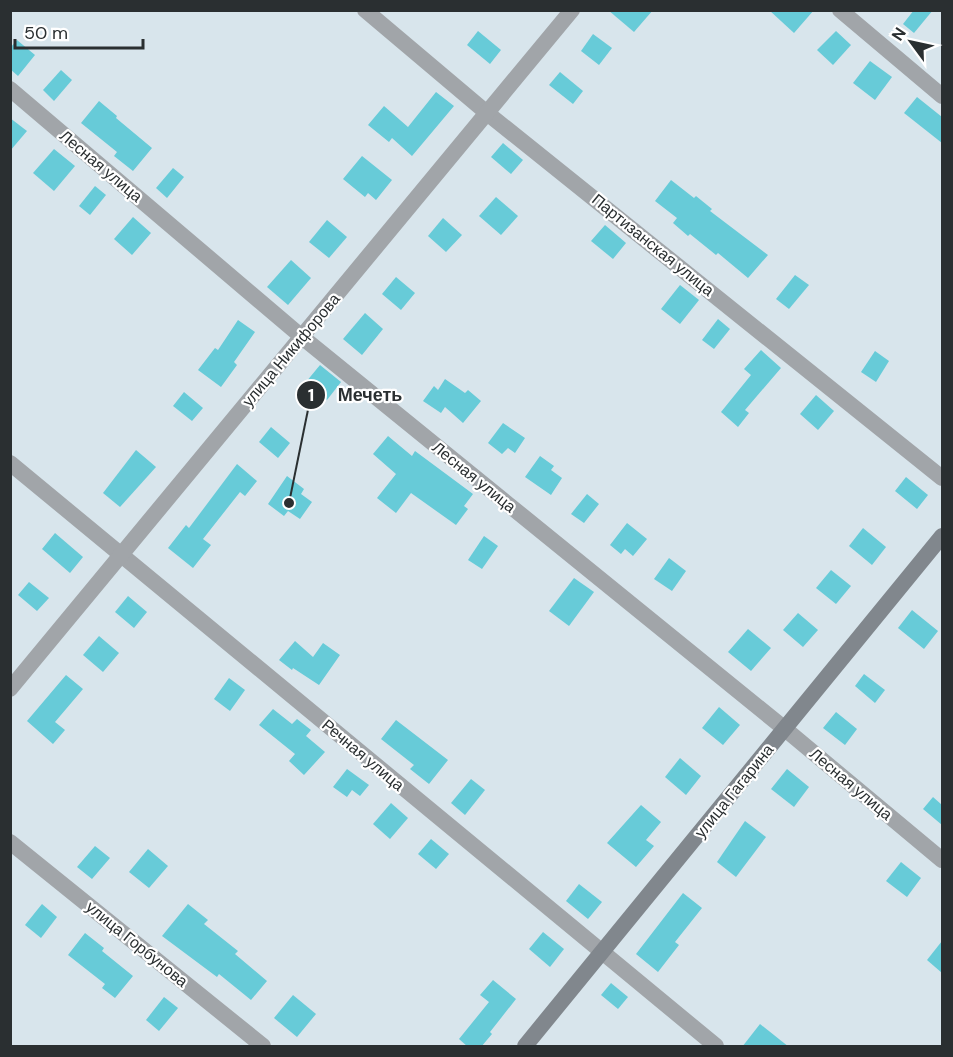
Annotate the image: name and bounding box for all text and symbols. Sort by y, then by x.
scale bar [15,12,142,50]
north arrow [881,12,941,72]
text: 50 m [24,21,68,45]
text: N [887,23,911,45]
street label: Лесная улица [55,125,147,207]
street label: Партизанская улица [588,189,719,301]
street label: улица Никифорова [237,289,345,411]
callout: Мечеть [296,377,415,413]
text: 1 [308,383,314,407]
text: Мечеть [338,383,402,407]
street label: Лесная улица [428,437,520,517]
street label: Речная улица [317,714,409,796]
street label: улица Гагарина [690,740,778,842]
street label: Лесная улица [805,743,897,825]
street label: улица Горбунова [82,896,192,992]

